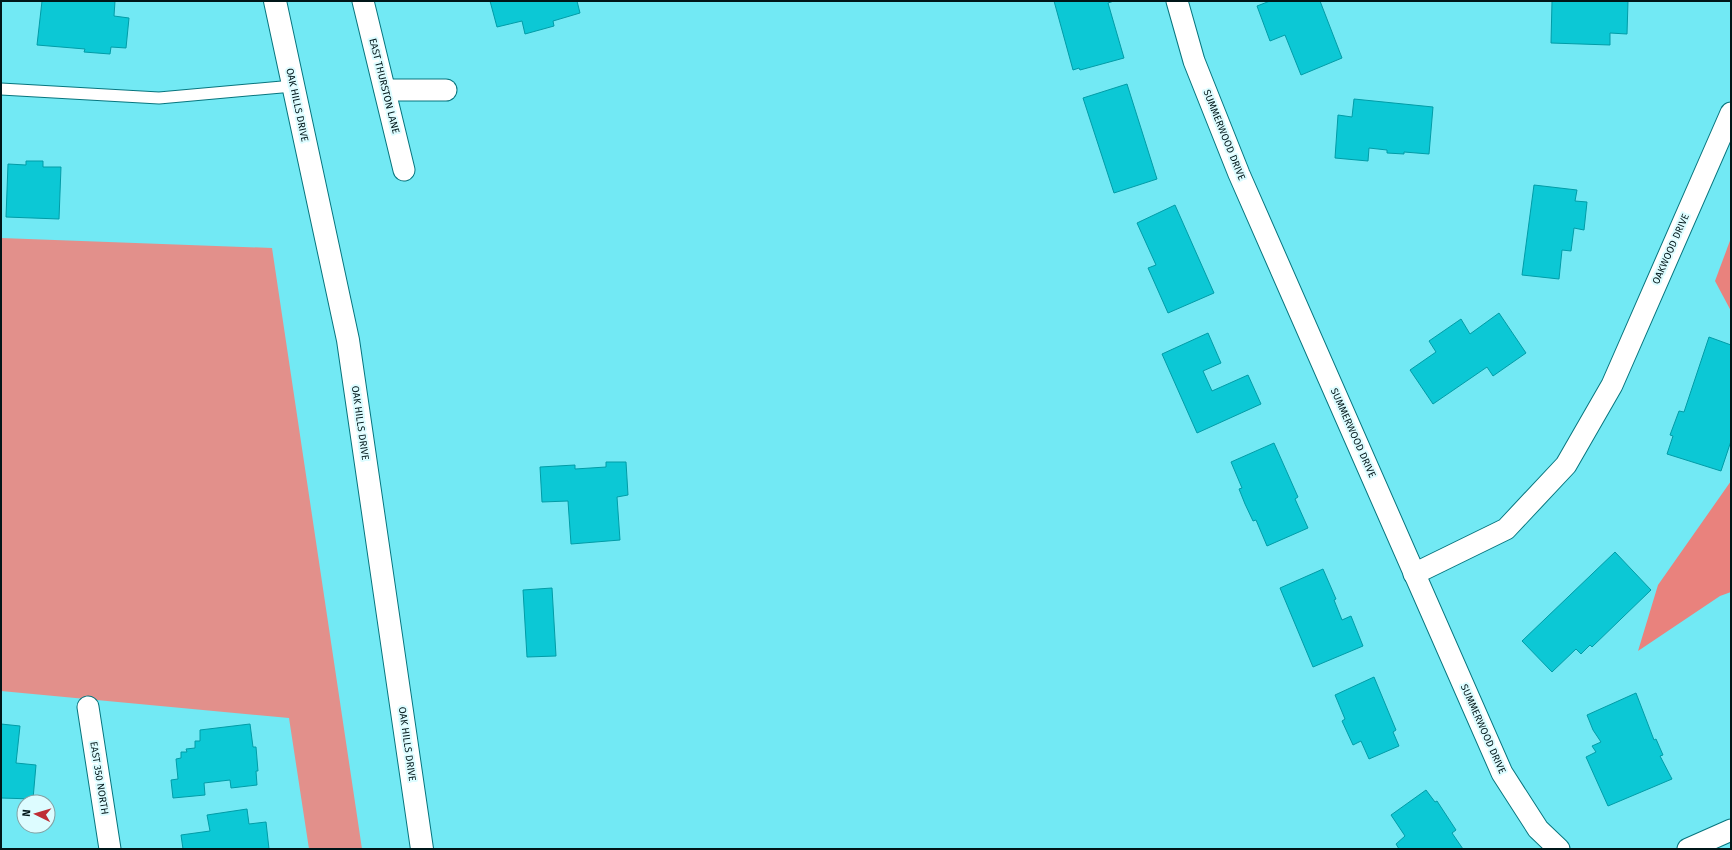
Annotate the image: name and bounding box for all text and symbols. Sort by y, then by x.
street label: EAST THURSTON LANE [366,37,402,135]
street label: OAK HILLS DRIVE [283,67,311,143]
street label: SUMMERWOOD DRIVE [1200,88,1248,182]
street label: OAKWOOD DRIVE [1650,212,1692,286]
street label: OAK HILLS DRIVE [349,385,371,461]
street label: SUMMERWOOD DRIVE [1328,386,1378,480]
street label: SUMMERWOOD DRIVE [1458,682,1508,776]
street label: OAK HILLS DRIVE [396,706,418,782]
street label: EAST 350 NORTH [87,741,111,815]
north arrow [16,794,56,834]
text: N [20,809,33,817]

